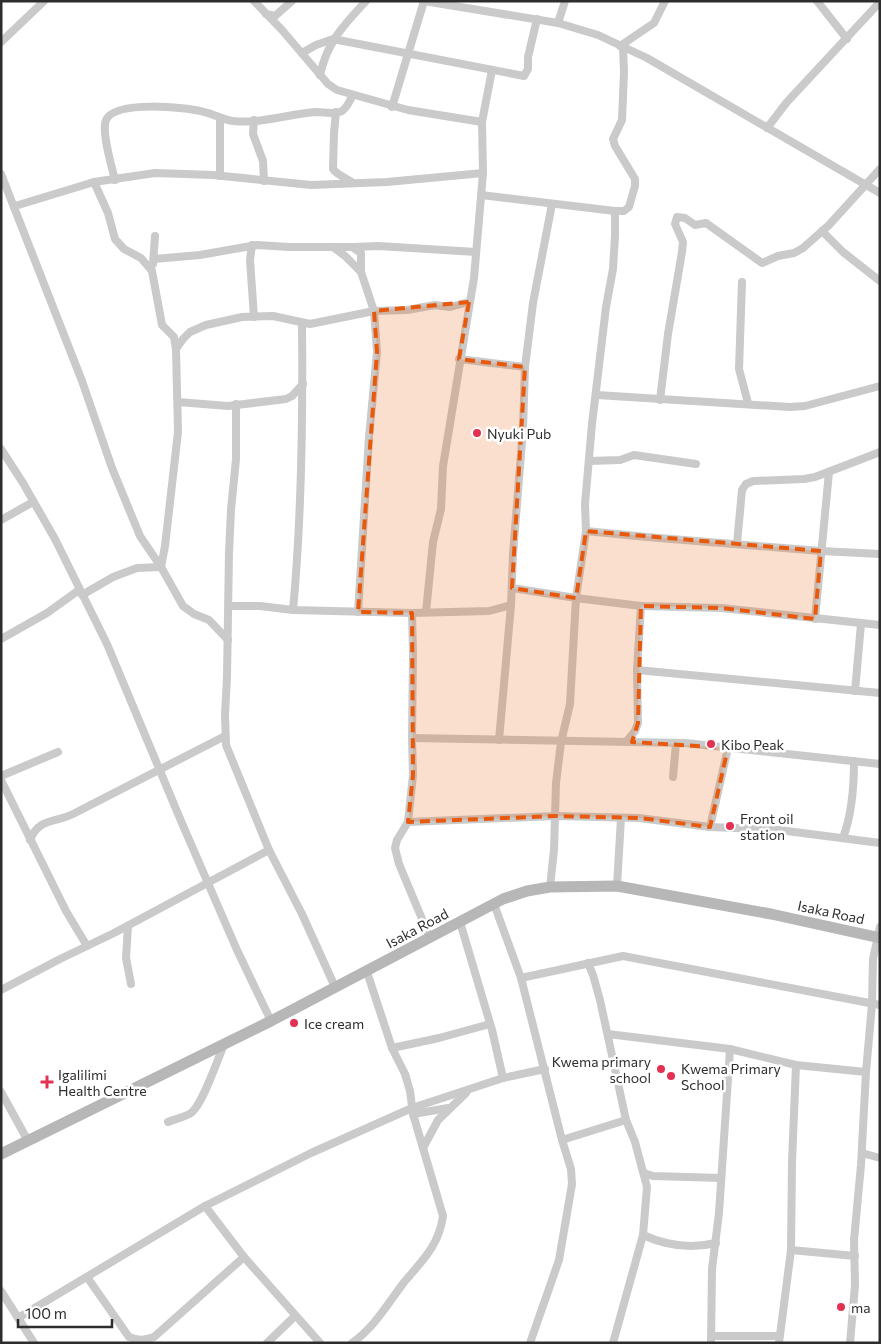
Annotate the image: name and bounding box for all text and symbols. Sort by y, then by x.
place label: Nyuki Pub [487,425,551,442]
marker: Nyuki Pub [471,427,483,439]
place label: Kibo Peak [721,736,785,753]
marker: Kibo Peak [705,738,717,750]
place label: Front oil station [740,810,794,843]
marker: Front oil station [724,820,736,832]
street label: Isaka Road [796,897,866,927]
street label: Isaka Road [383,905,451,951]
place label: Ice cream [304,1015,364,1032]
marker: Ice cream [288,1017,300,1029]
place label: Kwema primary school [552,1053,651,1086]
place label: Kwema Primary School [681,1060,781,1093]
marker: Kwema primary school [655,1063,667,1075]
place label: Igalilimi Health Centre [58,1066,147,1099]
marker: Kwema Primary School [665,1070,677,1082]
marker: Igalilimi Health Centre [40,1075,54,1089]
scale bar [18,1296,111,1328]
place label: ma [851,1299,871,1316]
marker: ma [835,1301,847,1313]
text: 100 m [25,1304,67,1322]

